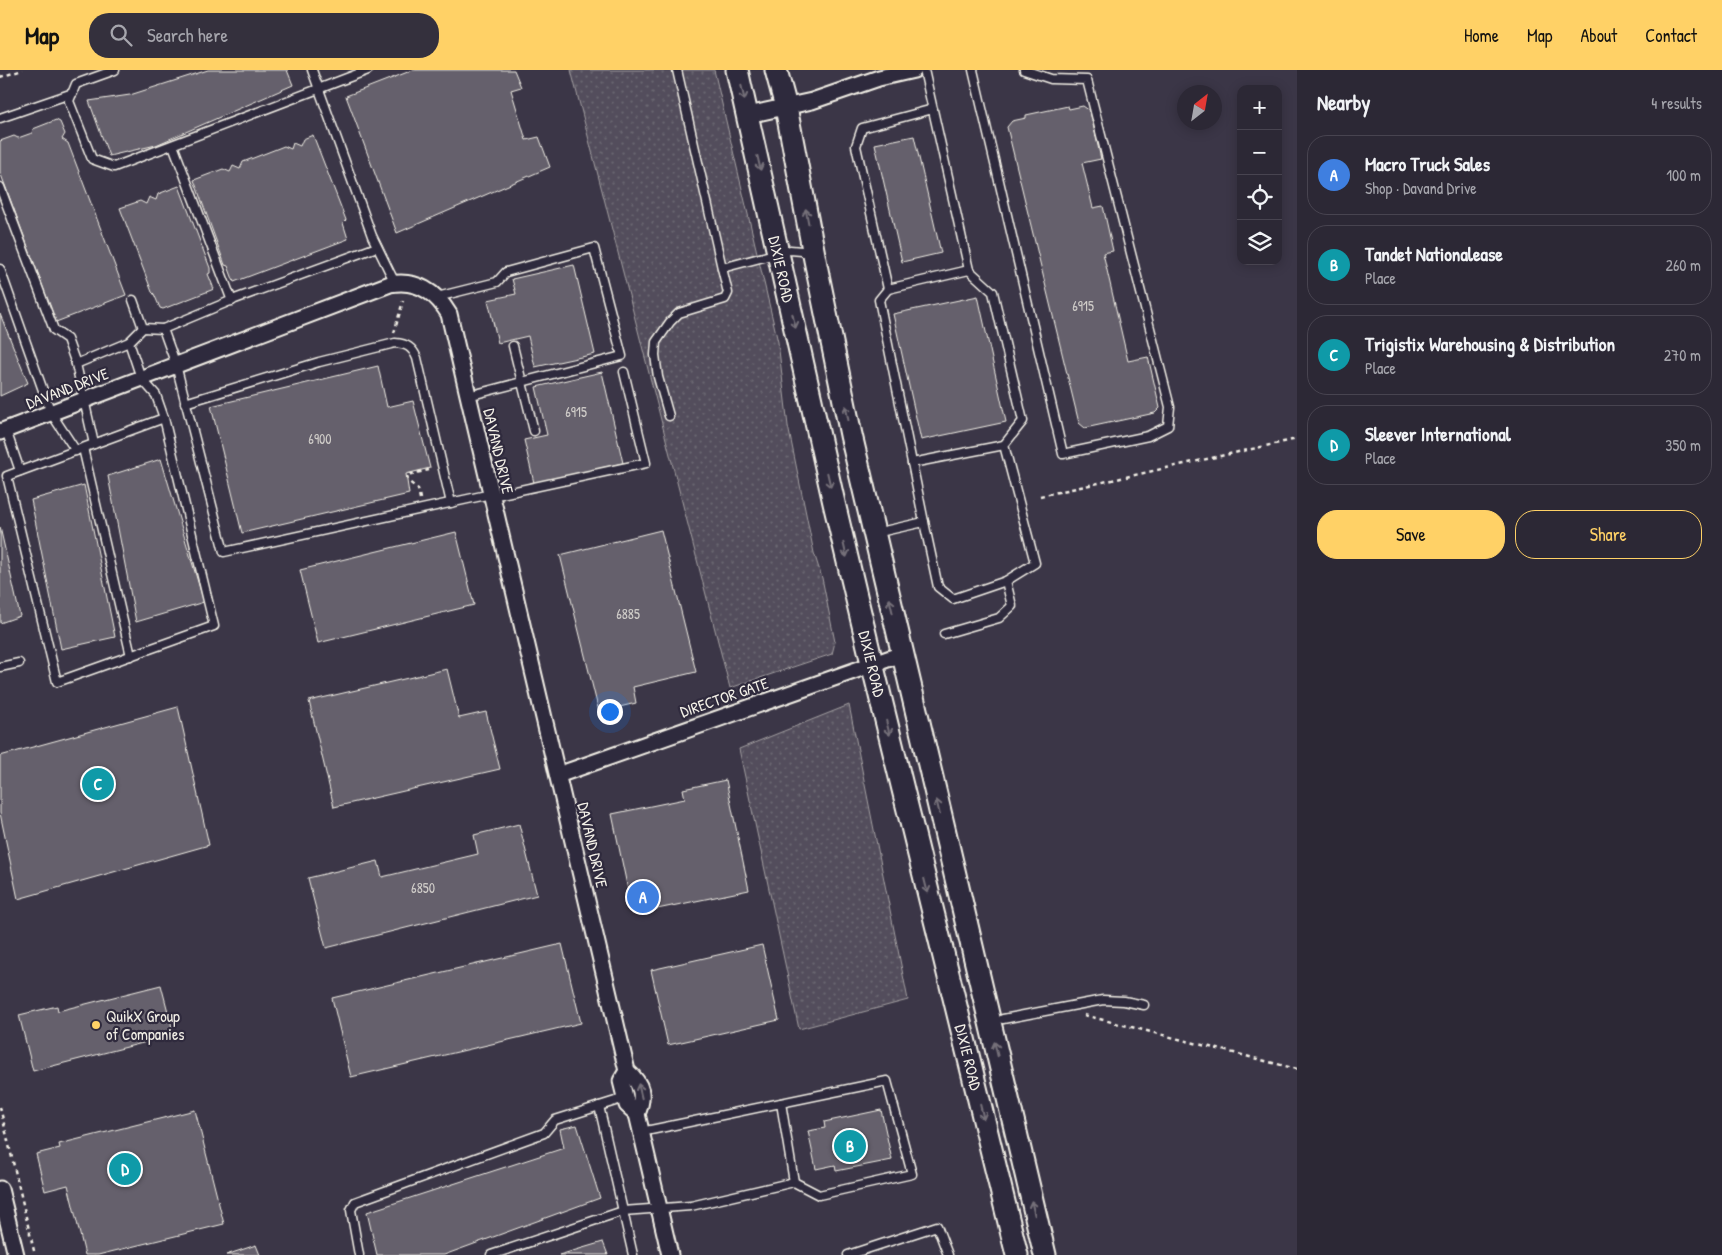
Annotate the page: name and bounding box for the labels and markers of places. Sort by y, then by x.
pin: C [82,765,114,803]
pin: A [627,878,659,916]
place label: QuikX Group of Companies [106,1005,184,1045]
marker: QuikX Group of Companies [90,1019,102,1031]
pin: B [834,1127,866,1165]
pin: D [109,1150,141,1188]

